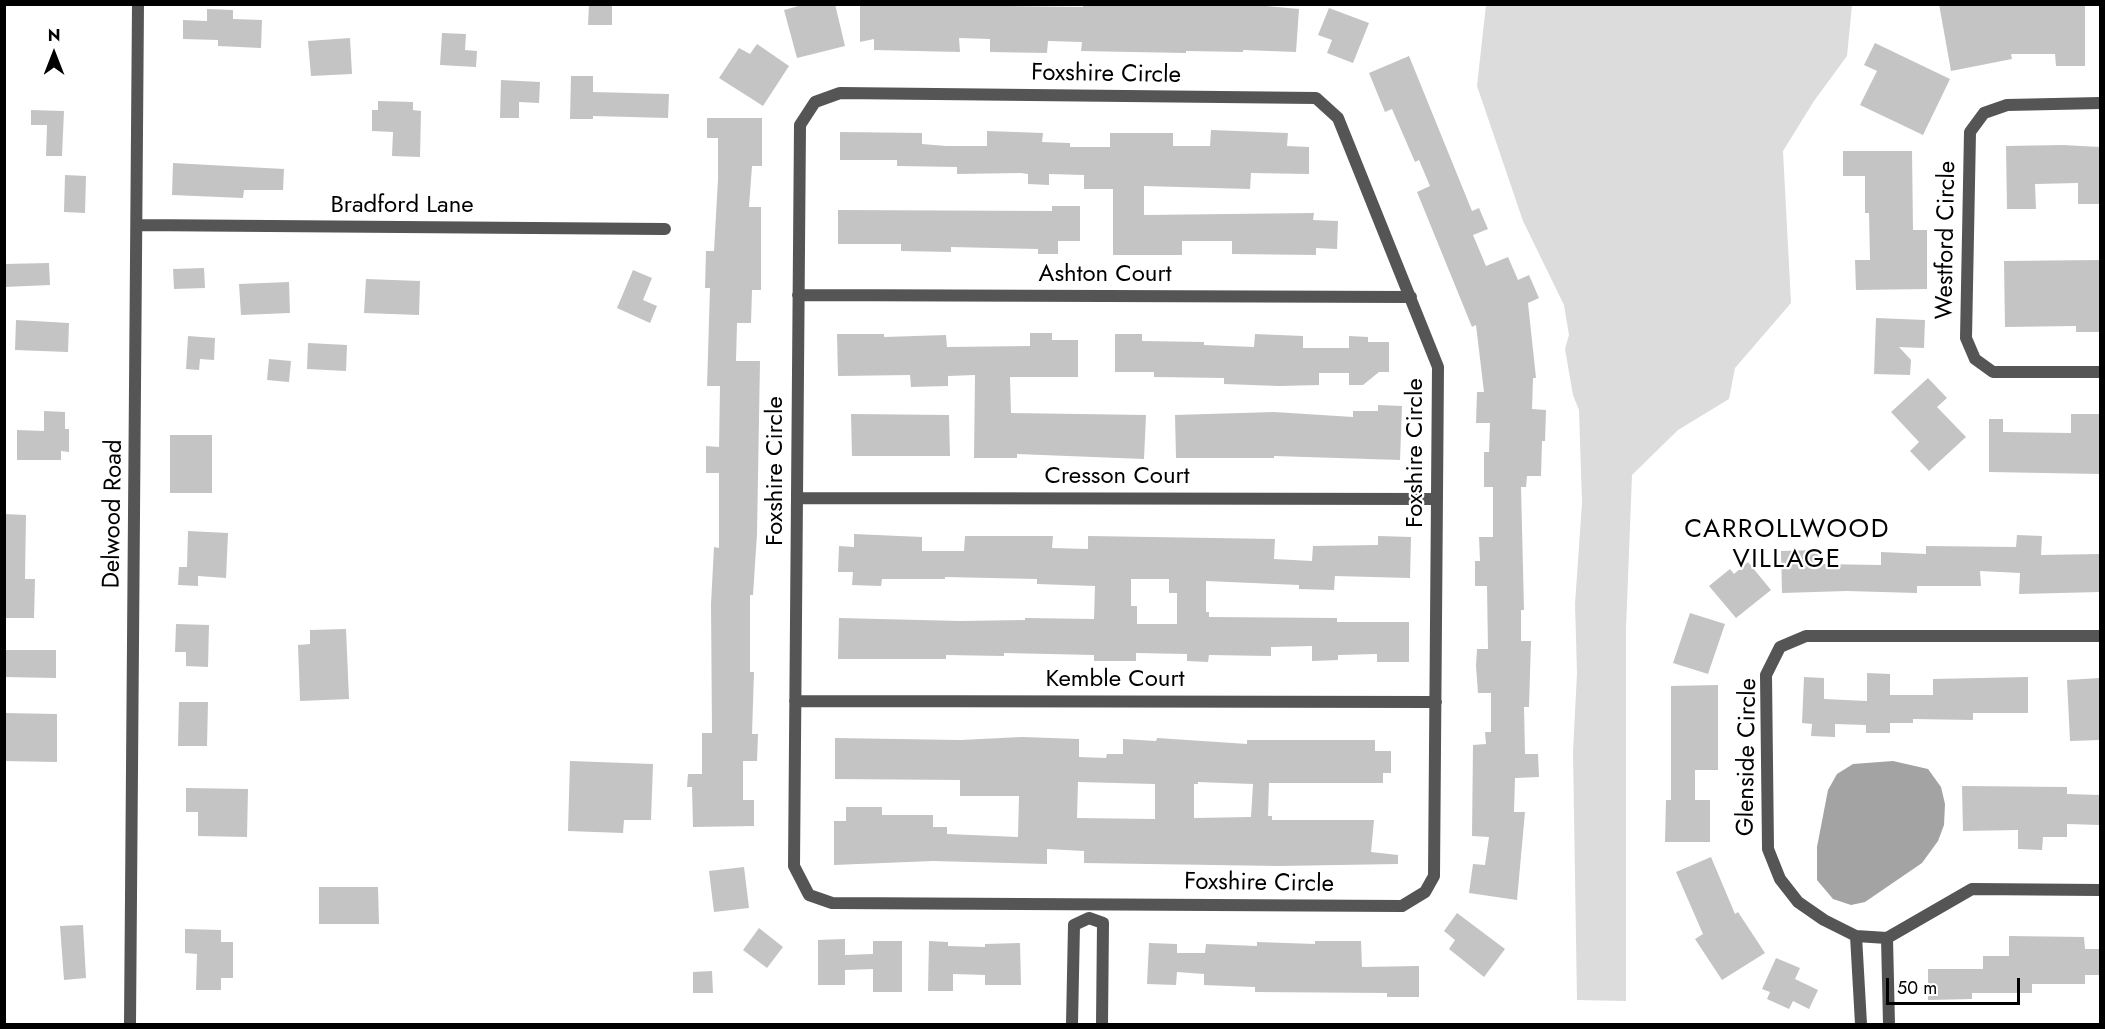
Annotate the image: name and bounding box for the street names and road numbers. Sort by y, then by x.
street label: Foxshire Circle [1031,59,1181,91]
street label: Westford Circle [1931,160,1963,320]
street label: Bradford Lane [330,192,474,220]
street label: Ashton Court [1039,261,1171,289]
street label: Foxshire Circle [1402,378,1430,528]
street label: Foxshire Circle [762,396,790,546]
street label: Delwood Road [98,439,130,589]
street label: Cresson Court [1044,463,1190,491]
street label: Kemble Court [1046,666,1184,694]
street label: Glenside Circle [1732,678,1764,836]
street label: Foxshire Circle [1184,868,1334,900]

